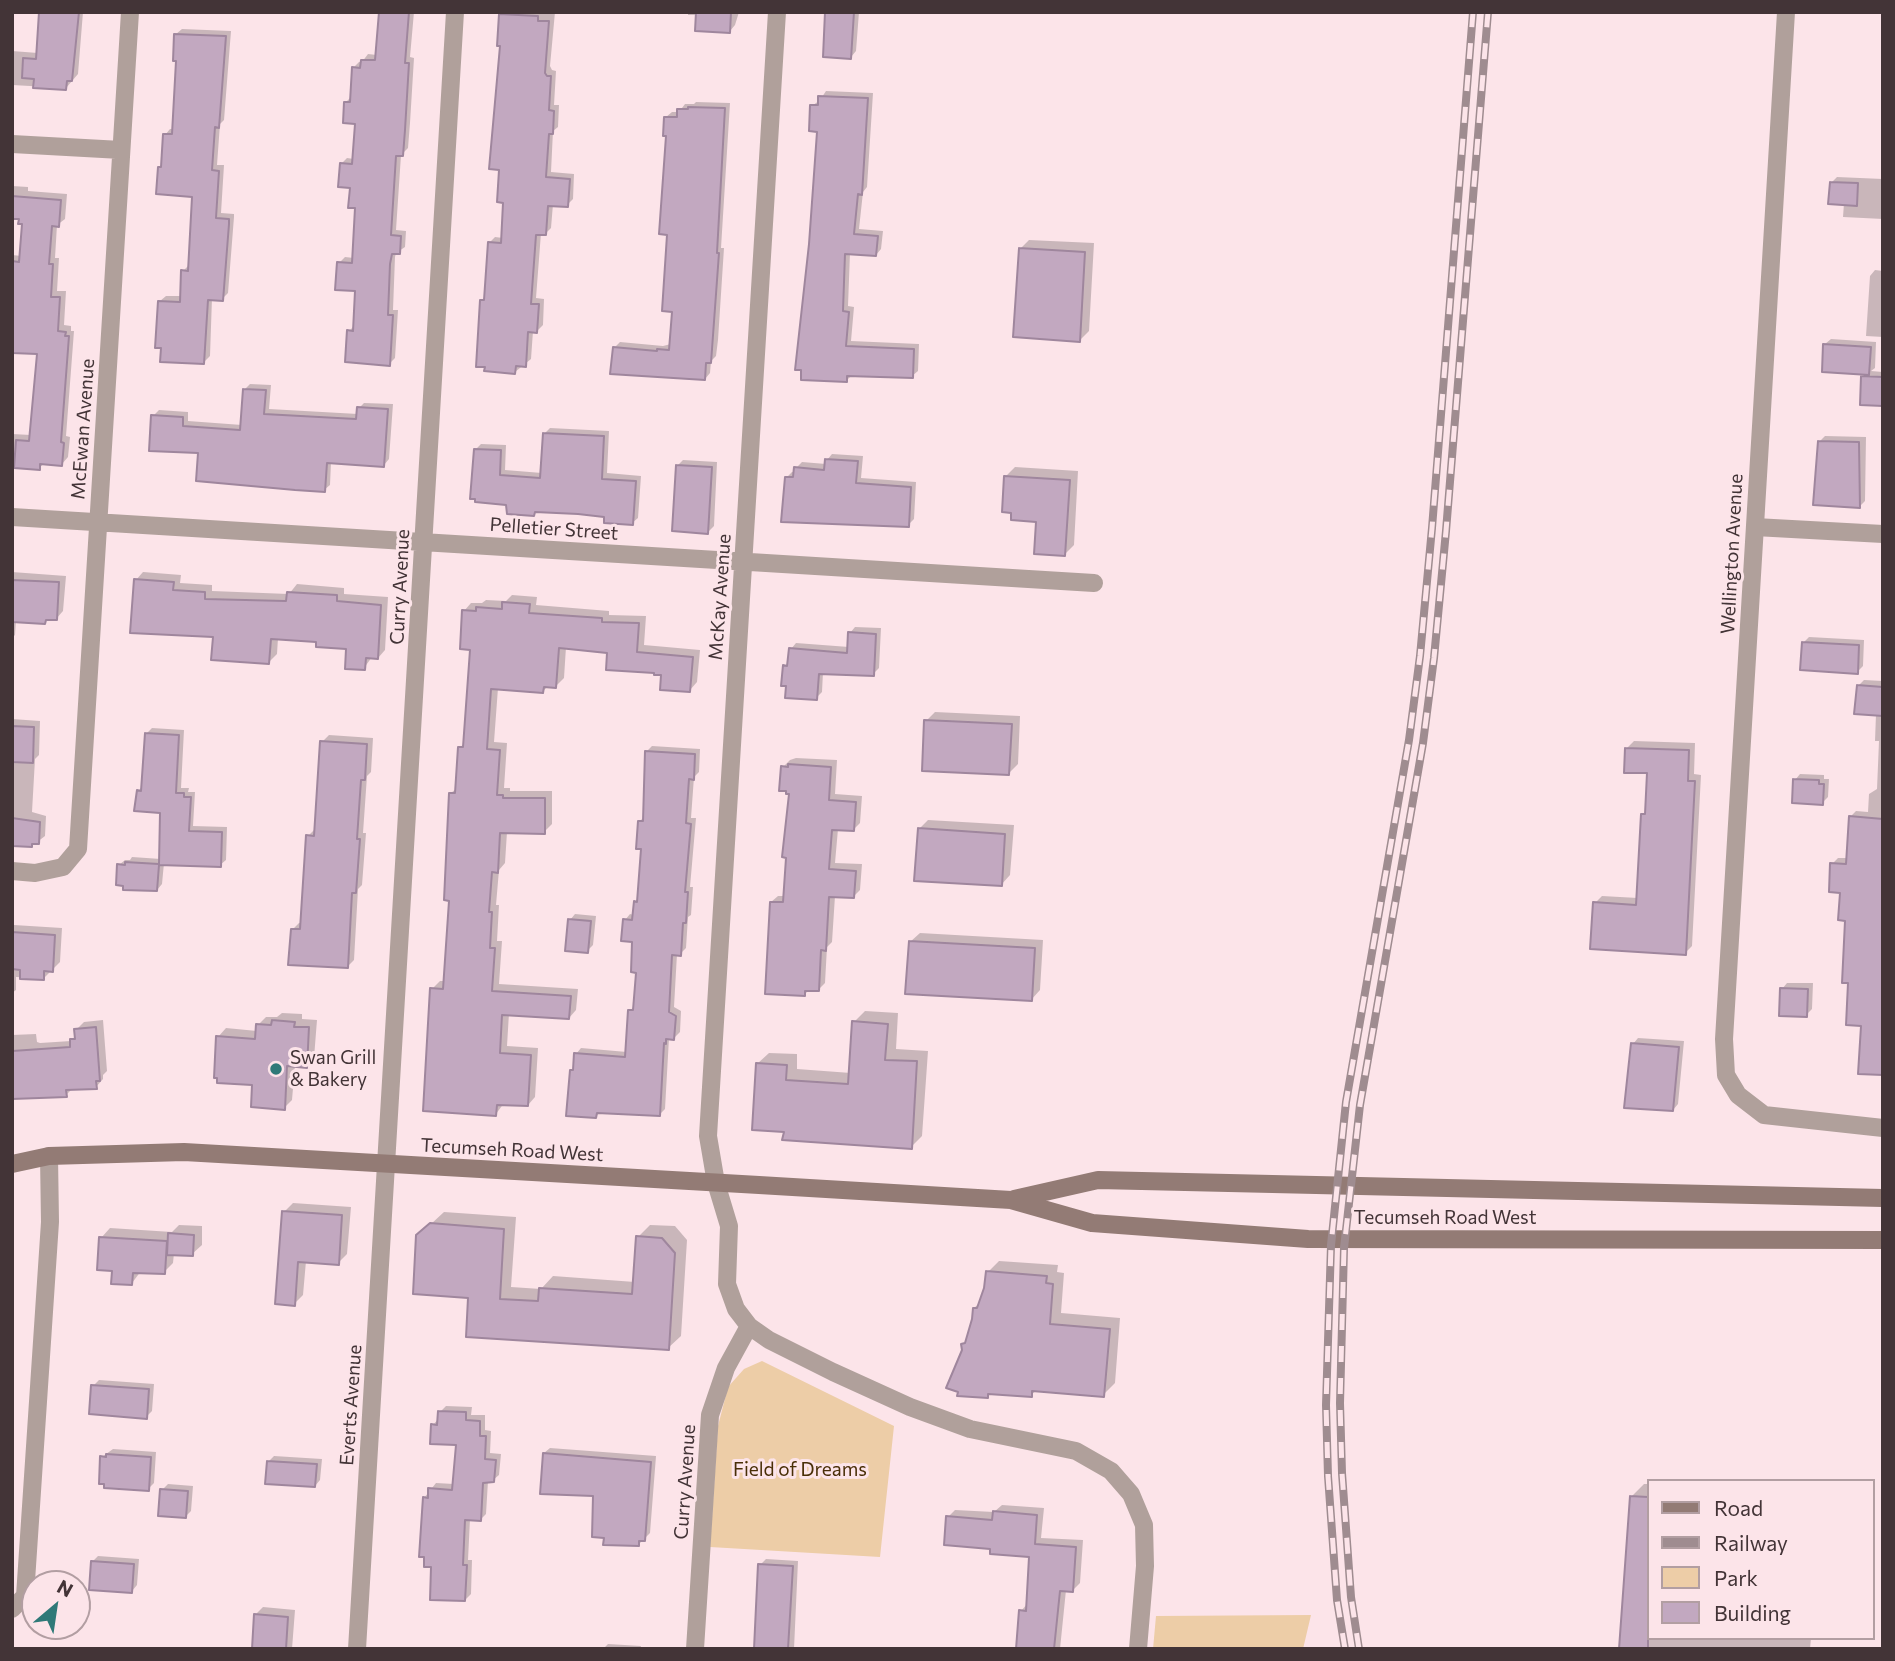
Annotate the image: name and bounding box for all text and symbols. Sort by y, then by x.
street label: McEwan Avenue [67,358,99,500]
street label: Wellington Avenue [1716,473,1748,635]
street label: Pelletier Street [489,513,619,545]
street label: Curry Avenue [386,529,414,645]
street label: McKay Avenue [704,533,736,661]
place label: Swan Grill & Bakery [290,1047,376,1091]
marker: Swan Grill & Bakery [268,1061,284,1077]
street label: Tecumseh Road West [420,1134,604,1166]
street label: Tecumseh Road West [1354,1207,1536,1229]
street label: Everts Avenue [335,1344,367,1466]
street label: Curry Avenue [670,1424,700,1540]
park label: Field of Dreams [733,1459,867,1481]
legend [1646,1479,1874,1640]
text: Road [1714,1495,1763,1520]
text: Railway [1714,1530,1788,1555]
text: Park [1714,1565,1758,1590]
north arrow [21,1570,91,1640]
text: N [54,1574,77,1601]
text: Building [1714,1600,1791,1625]

